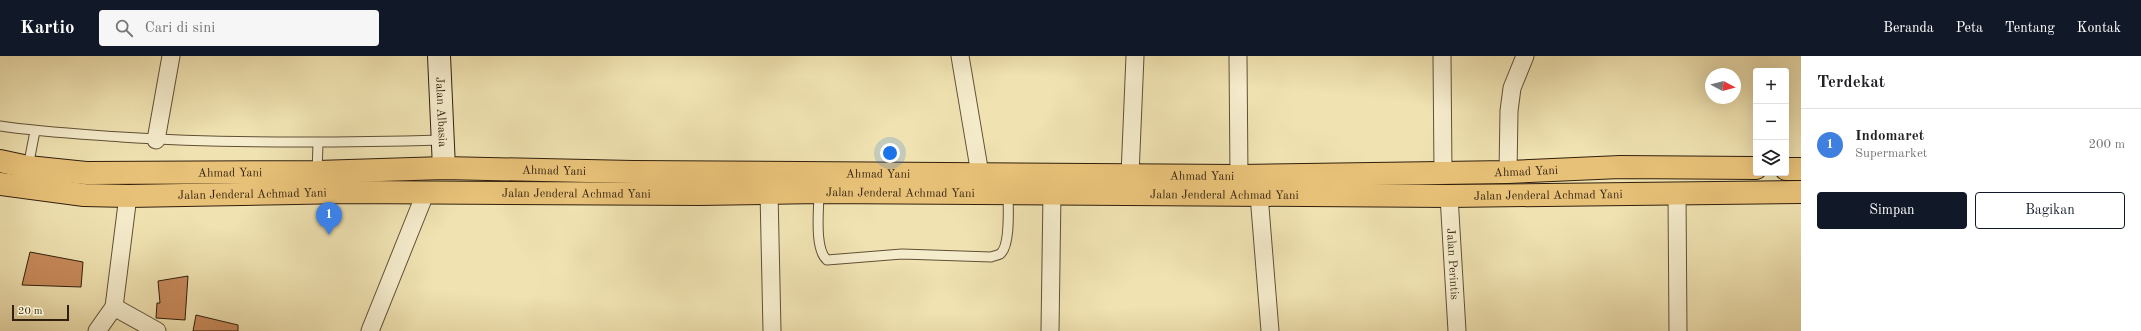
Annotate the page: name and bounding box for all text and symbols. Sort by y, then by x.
search box [99,10,379,46]
icon: search [113,17,135,39]
text: Kartio [20,19,75,38]
text: Cari di sini [145,21,215,36]
text: Beranda [1883,21,1934,35]
text: Peta [1956,21,1983,35]
text: Tentang [2005,21,2055,35]
text: Kontak [2077,21,2121,35]
north arrow [1705,68,1741,104]
map controls [1753,68,1789,176]
button: + [1753,68,1789,104]
text: Terdekat [1817,74,1885,91]
street label: Jalan Albasia [433,77,448,147]
button: − [1753,104,1789,140]
text: Indomaret [1855,129,1924,144]
text: 1 [1826,138,1834,151]
text: 200 m [2088,138,2125,151]
button: layers [1753,140,1789,176]
your location [880,143,900,163]
text: Supermarket [1855,147,1927,160]
street label: Ahmad Yani [522,165,586,178]
street label: Ahmad Yani [1494,165,1558,179]
street label: Ahmad Yani [198,167,262,180]
street label: Ahmad Yani [846,168,910,181]
street label: Ahmad Yani [1170,171,1234,183]
street label: Jalan Jenderal Achmad Yani [178,187,327,202]
street label: Jalan Jenderal Achmad Yani [826,187,975,200]
street label: Jalan Jenderal Achmad Yani [502,188,651,201]
street label: Jalan Jenderal Achmad Yani [1150,189,1299,202]
street label: Jalan Jenderal Achmad Yani [1474,189,1623,203]
button: Simpan [1817,192,1967,229]
button: Bagikan [1975,192,2125,229]
pin: 1 [316,202,342,235]
street label: Jalan Perintis [1444,228,1460,300]
scale bar [12,303,69,322]
text: 20 m [18,306,43,317]

